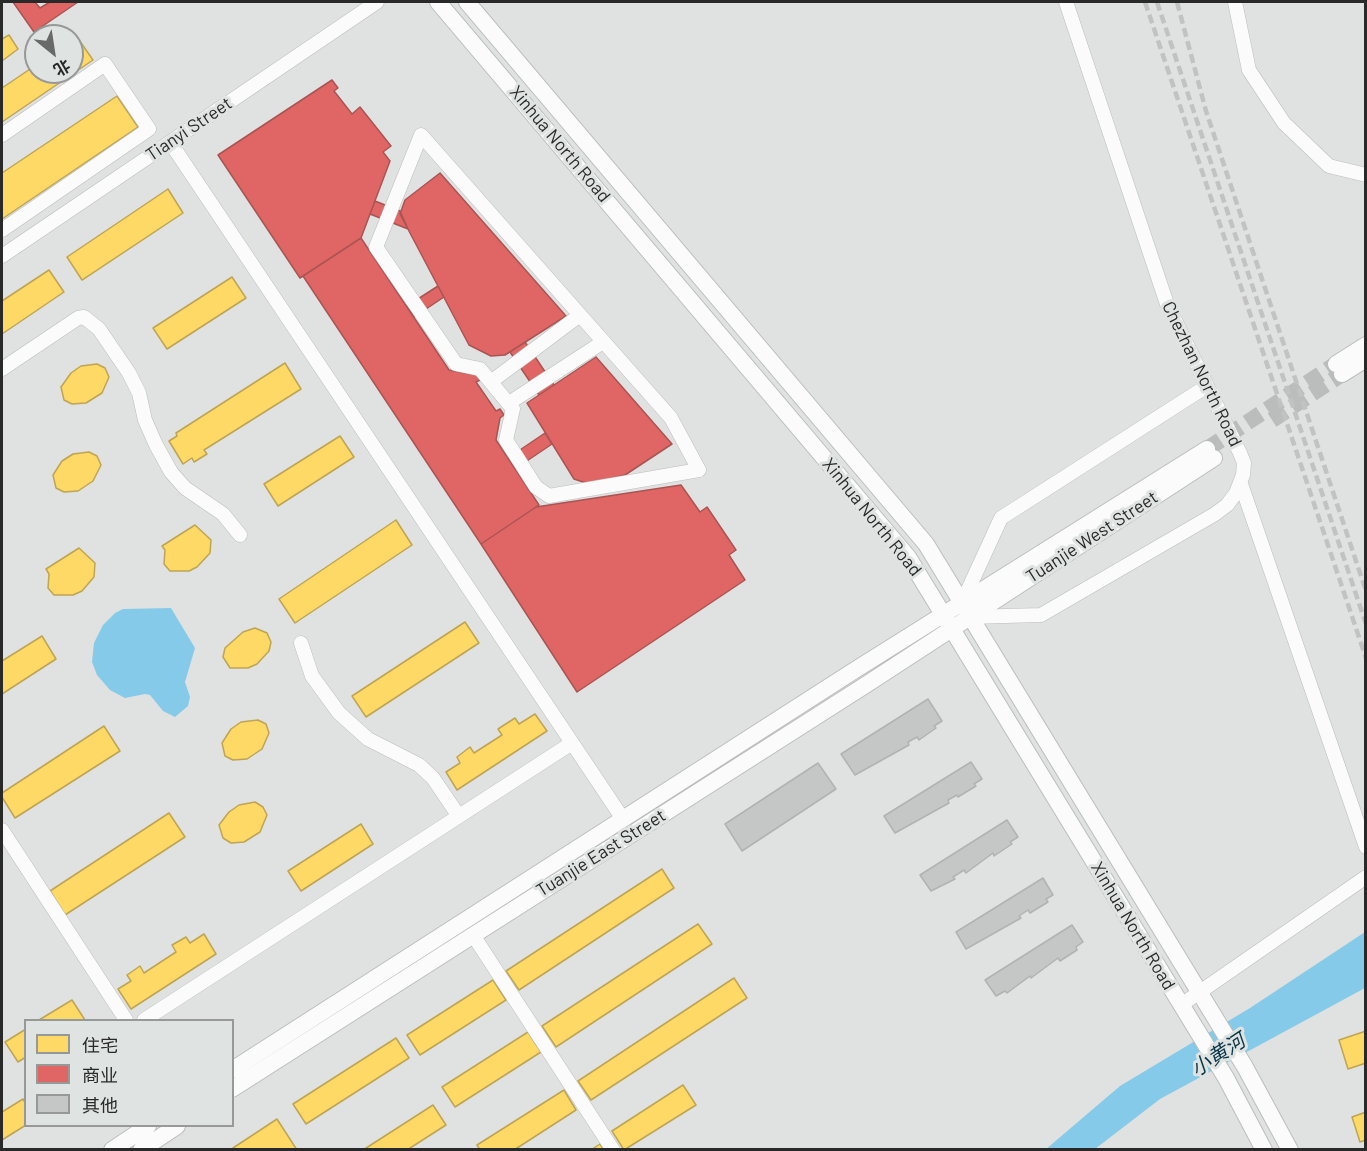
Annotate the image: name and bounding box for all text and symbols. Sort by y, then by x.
north arrow [24,24,84,84]
text: 北 [51,56,74,81]
street label: Xinhua North Road [505,81,615,207]
street label: Tianyi Street [142,92,236,166]
street label: Chezhan North Road [1157,298,1247,450]
street label: Xinhua North Road [818,454,926,580]
street label: Tuanjie West Street [1022,486,1162,588]
street label: Tuanjie East Street [532,805,670,901]
street label: Xinhua North Road [1086,858,1180,994]
legend [24,1019,234,1127]
water label: 小黄河 [1186,1029,1250,1081]
text: 住宅 [82,1034,118,1056]
text: 商业 [82,1064,118,1086]
text: 其他 [82,1094,118,1116]

